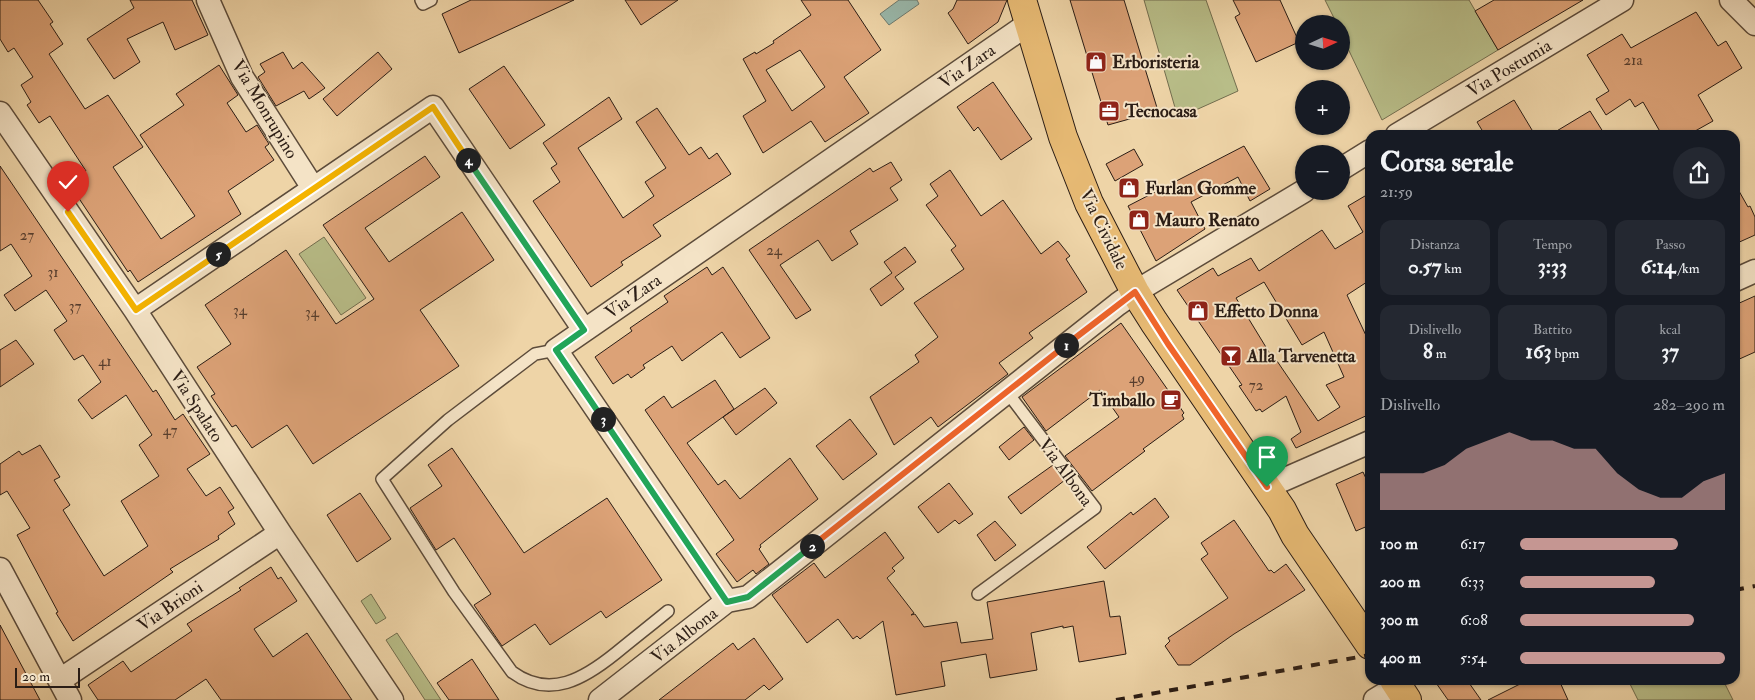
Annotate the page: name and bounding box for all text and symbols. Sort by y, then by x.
north arrow [1295,15,1350,70]
map controls [1295,15,1350,200]
street label: Via Postumia [1463,34,1556,103]
street label: Via Zara [935,38,1000,94]
shop icon: Erboristeria [1084,50,1108,74]
place label: Erboristeria [1112,51,1200,74]
house number: 21a [1623,51,1643,70]
street label: Via Monrupino [226,56,303,163]
button: + [1295,80,1350,135]
office icon: Tecnocasa [1097,99,1121,123]
place label: Tecnocasa [1124,100,1198,123]
button: − [1295,145,1350,200]
text: Corsa serale [1380,145,1513,180]
button: share [1673,147,1725,199]
pin: 4 [456,148,480,172]
text: 4 [465,152,472,169]
pin [47,161,89,212]
icon: check [54,168,82,196]
shop icon: Furlan Gomme [1117,176,1141,200]
place label: Furlan Gomme [1145,177,1257,200]
text: 21:59 [1380,182,1413,202]
street label: Via Cividale [1074,185,1133,274]
shop icon: Mauro Renato [1127,208,1151,232]
place label: Mauro Renato [1154,209,1260,232]
house number: 27 [20,226,34,245]
text: Distanza [1410,236,1460,253]
text: Tempo [1533,236,1572,253]
text: Passo [1655,236,1685,253]
house number: 24 [766,241,783,260]
pin: 5 [206,242,230,266]
text: 5 [215,246,222,263]
text: 0.57 [1408,253,1441,280]
text: 3:33 [1538,253,1567,280]
text: 6:14 [1641,253,1675,280]
text: km [1441,260,1462,277]
text: /km [1675,260,1700,277]
house number: 31 [47,263,59,282]
street label: Via Zara [601,268,666,324]
house number: 37 [69,297,81,316]
shop icon: Effetto Donna [1186,299,1210,323]
place label: Effetto Donna [1214,300,1319,323]
house number: 34 [233,301,248,320]
house number: 34 [305,303,320,322]
text: Dislivello [1408,321,1461,338]
text: Battito [1533,321,1572,338]
text: kcal [1659,321,1681,338]
pin: 1 [1054,332,1078,358]
text: 1 [1064,337,1069,354]
text: 8 [1423,338,1433,365]
text: 163 [1526,338,1552,365]
text: 37 [1661,338,1679,365]
bar icon: Alla Tarvenetta [1219,344,1243,368]
place label: Alla Tarvenetta [1246,345,1356,368]
text: m [1433,345,1447,362]
text: bpm [1552,345,1579,362]
house number: 41 [98,352,112,371]
street label: Via Spalato [165,366,229,447]
house number: 49 [1129,369,1145,388]
house number: 72 [1249,376,1264,395]
cafe icon: Timballo [1159,388,1183,412]
place label: Timballo [1088,389,1155,412]
text: Dislivello [1380,395,1440,415]
text: 282–290 m [1653,395,1725,415]
pin: 3 [590,406,616,432]
text: 3 [601,411,606,428]
house number: 47 [163,421,177,440]
street label: Via Albona [1033,434,1098,511]
pin [1246,436,1288,487]
icon: arrive [1253,443,1281,471]
pin: 2 [800,534,824,558]
text: 100 m [1380,534,1418,554]
text: 6:17 [1460,534,1485,554]
text: 2 [809,538,816,555]
text: 200 m [1380,572,1420,592]
text: 6:33 [1460,572,1484,592]
street label: Via Brioni [133,576,208,637]
street label: Via Albona [646,602,723,669]
text: 300 m [1380,610,1418,630]
text: 6:08 [1460,610,1488,630]
text: 400 m [1380,648,1421,668]
text: 5:54 [1460,648,1486,668]
scale bar [15,665,80,688]
text: 20 m [22,668,50,685]

